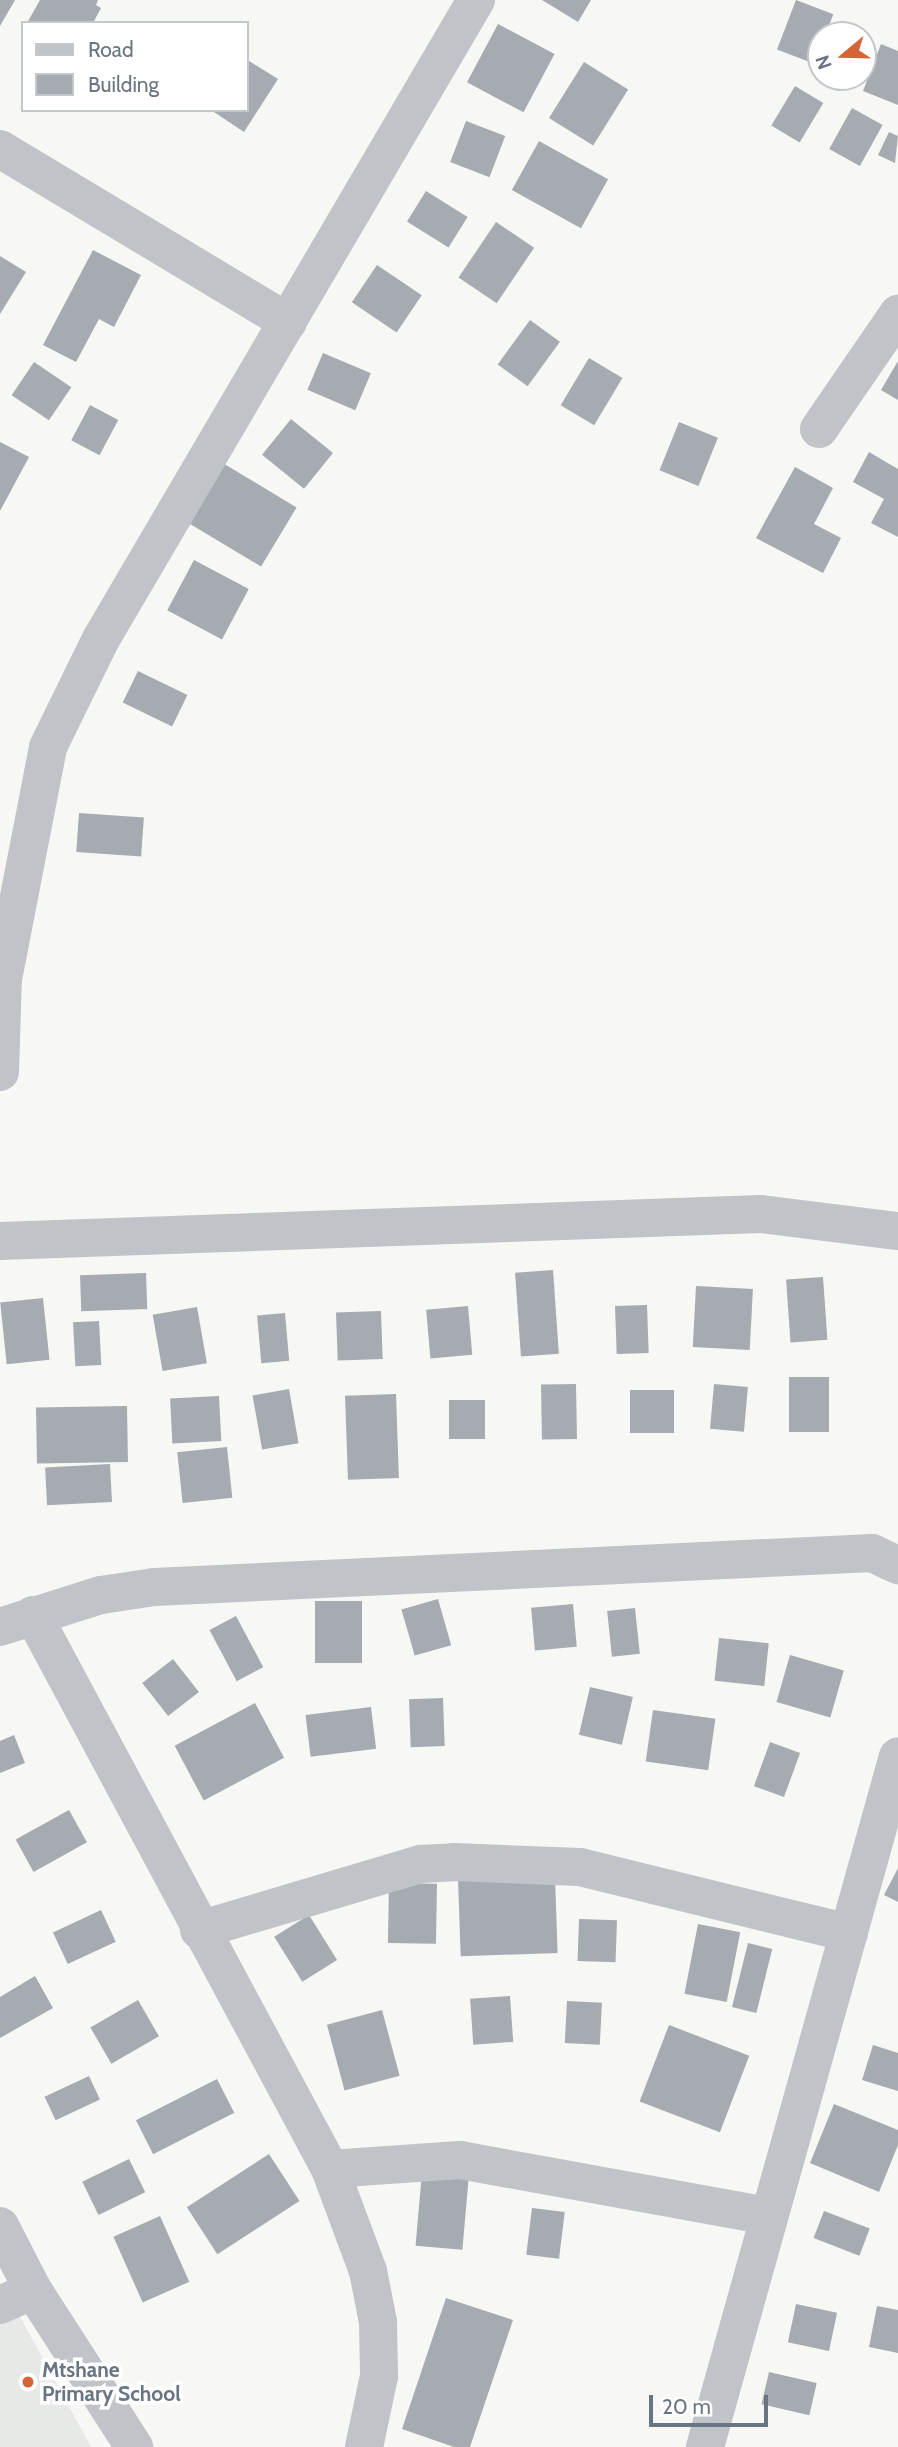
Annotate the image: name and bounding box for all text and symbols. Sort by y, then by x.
legend [21,21,248,112]
north arrow [807,21,877,91]
text: Road [88,37,134,62]
text: N [811,52,837,72]
text: Building [88,72,159,97]
place label: Mtshane Primary School [42,2357,181,2407]
marker: Mtshane Primary School [20,2374,36,2390]
scale bar [653,2380,772,2424]
text: 20 m [662,2394,711,2419]

